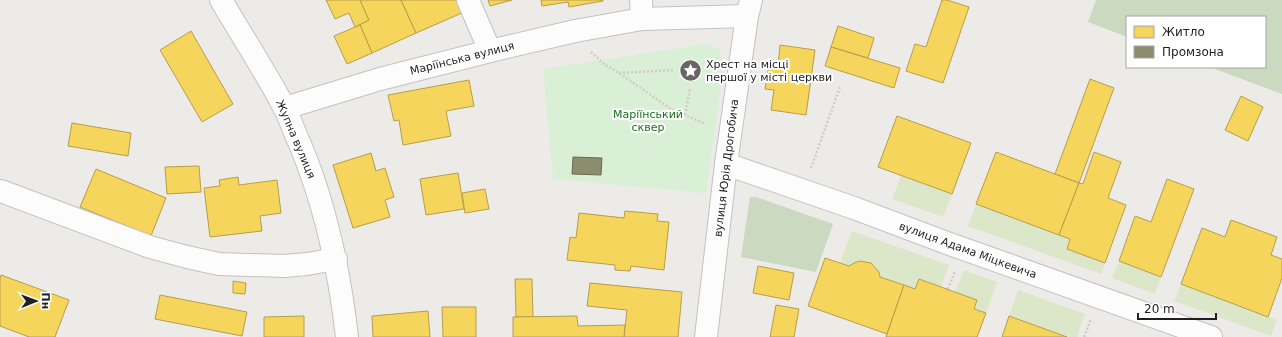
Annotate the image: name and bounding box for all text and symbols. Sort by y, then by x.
legend [1126,16,1266,68]
text: Житло [1162,25,1205,39]
street label: Маріїнська вулиця [409,39,516,78]
text: Промзона [1162,45,1224,59]
place icon: Хрест на місці першої у місті церкви [678,57,704,83]
place label: Хрест на місці першої у місті церкви [706,58,832,84]
street label: Жупна вулиця [273,98,318,181]
street label: вулиця Юрія Дрогобича [712,98,741,238]
park label: Маріїнський сквер [613,108,683,134]
street label: вулиця Адама Міцкевича [897,219,1038,281]
north arrow [16,281,56,321]
text: Пн [39,292,52,309]
scale bar [1138,295,1216,321]
text: 20 m [1144,302,1175,316]

